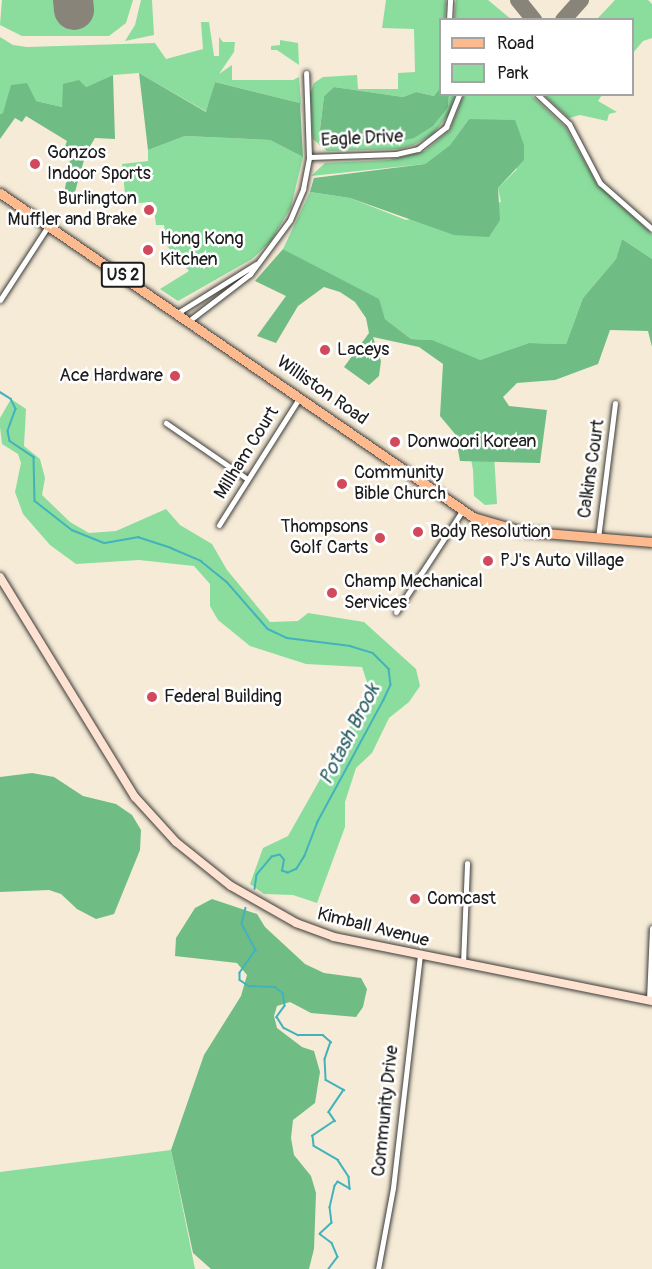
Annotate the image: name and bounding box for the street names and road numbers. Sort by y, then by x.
street label: Eagle Drive [320,126,404,152]
road number: US 2 [100,262,146,288]
street label: Williston Road [272,352,372,430]
street label: Millham Court [210,403,284,503]
street label: Calkins Court [574,418,610,520]
street label: Kimball Avenue [315,904,431,952]
street label: Community Drive [368,1044,404,1178]

